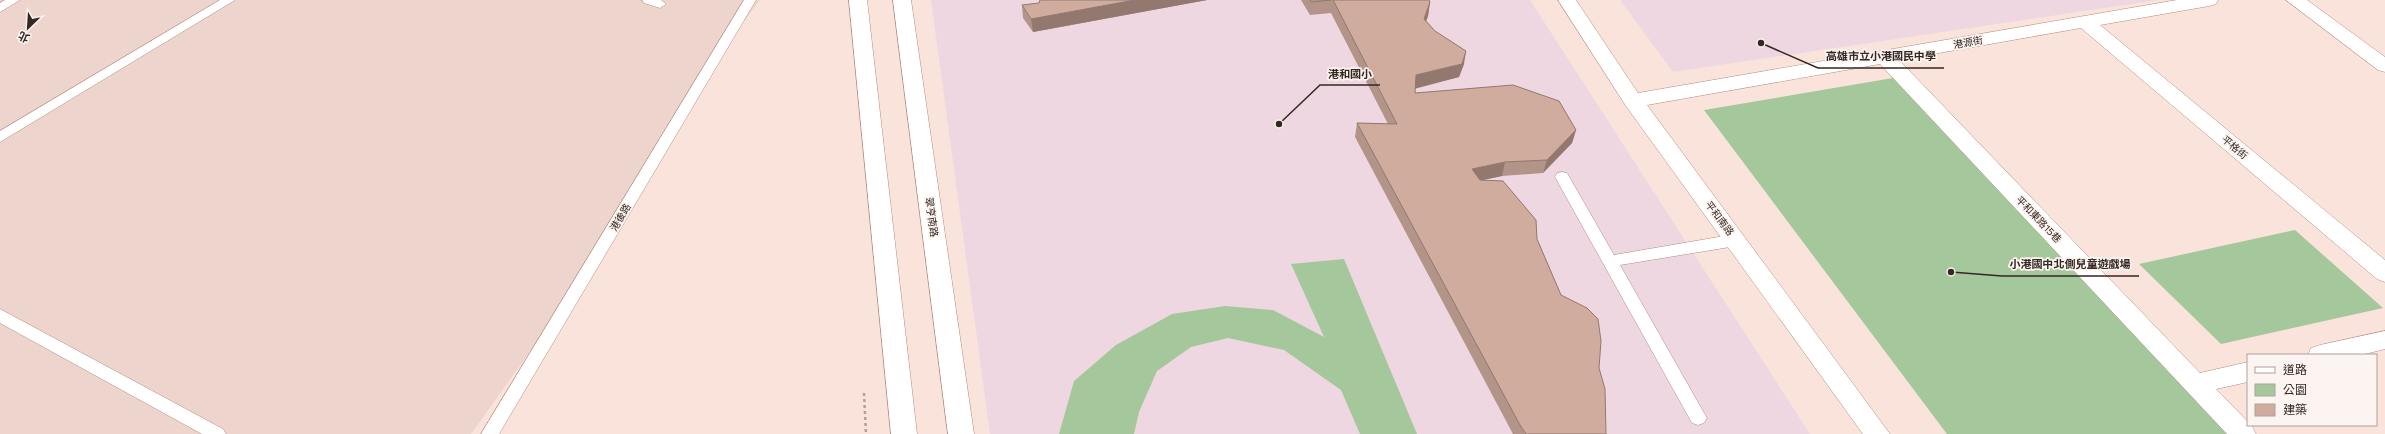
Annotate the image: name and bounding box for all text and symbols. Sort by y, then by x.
north arrow [8,8,48,48]
text: 北 [16,29,31,46]
street label: 港源街 [1952,33,1984,51]
callout: 高雄市立小港國民中學 [1818,45,1944,68]
text: 高雄市立小港國民中學 [1826,49,1936,62]
callout: 港和國小 [1320,62,1380,85]
text: 港和國小 [1328,67,1372,80]
street label: 平格街 [2220,133,2250,161]
street label: 平和東路15巷 [2014,193,2064,245]
street label: 翠亨南路 [923,196,941,238]
street label: 平和南路 [1703,198,1737,238]
street label: 港後路 [607,201,633,233]
callout: 小港國中北側兒童遊戲場 [2002,253,2139,276]
text: 小港國中北側兒童遊戲場 [2010,257,2131,270]
legend [2247,354,2377,426]
text: 道路 [2283,362,2307,376]
text: 公園 [2283,382,2307,396]
text: 建築 [2283,402,2307,416]

